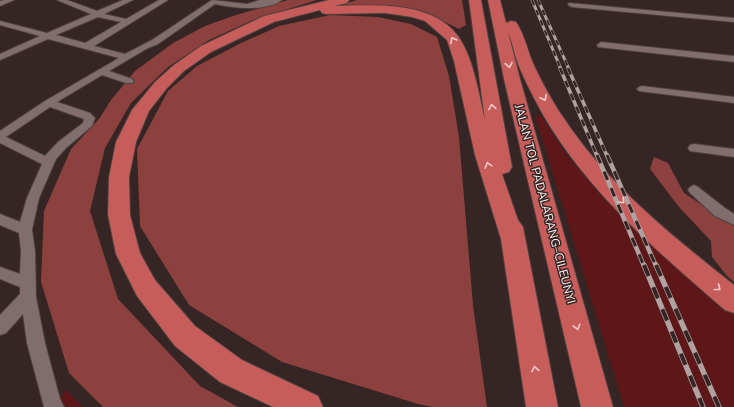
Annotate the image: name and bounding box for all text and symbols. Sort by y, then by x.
one-way arrow [451,37,458,44]
one-way arrow [504,62,513,68]
one-way arrow [539,94,547,101]
street label: JALAN TOL PADALARANG–CILEUNYI [510,101,579,306]
one-way arrow [488,104,497,110]
one-way arrow [485,162,493,169]
one-way arrow [617,196,625,204]
one-way arrow [713,283,721,290]
one-way arrow [572,323,581,330]
one-way arrow [531,365,540,372]

